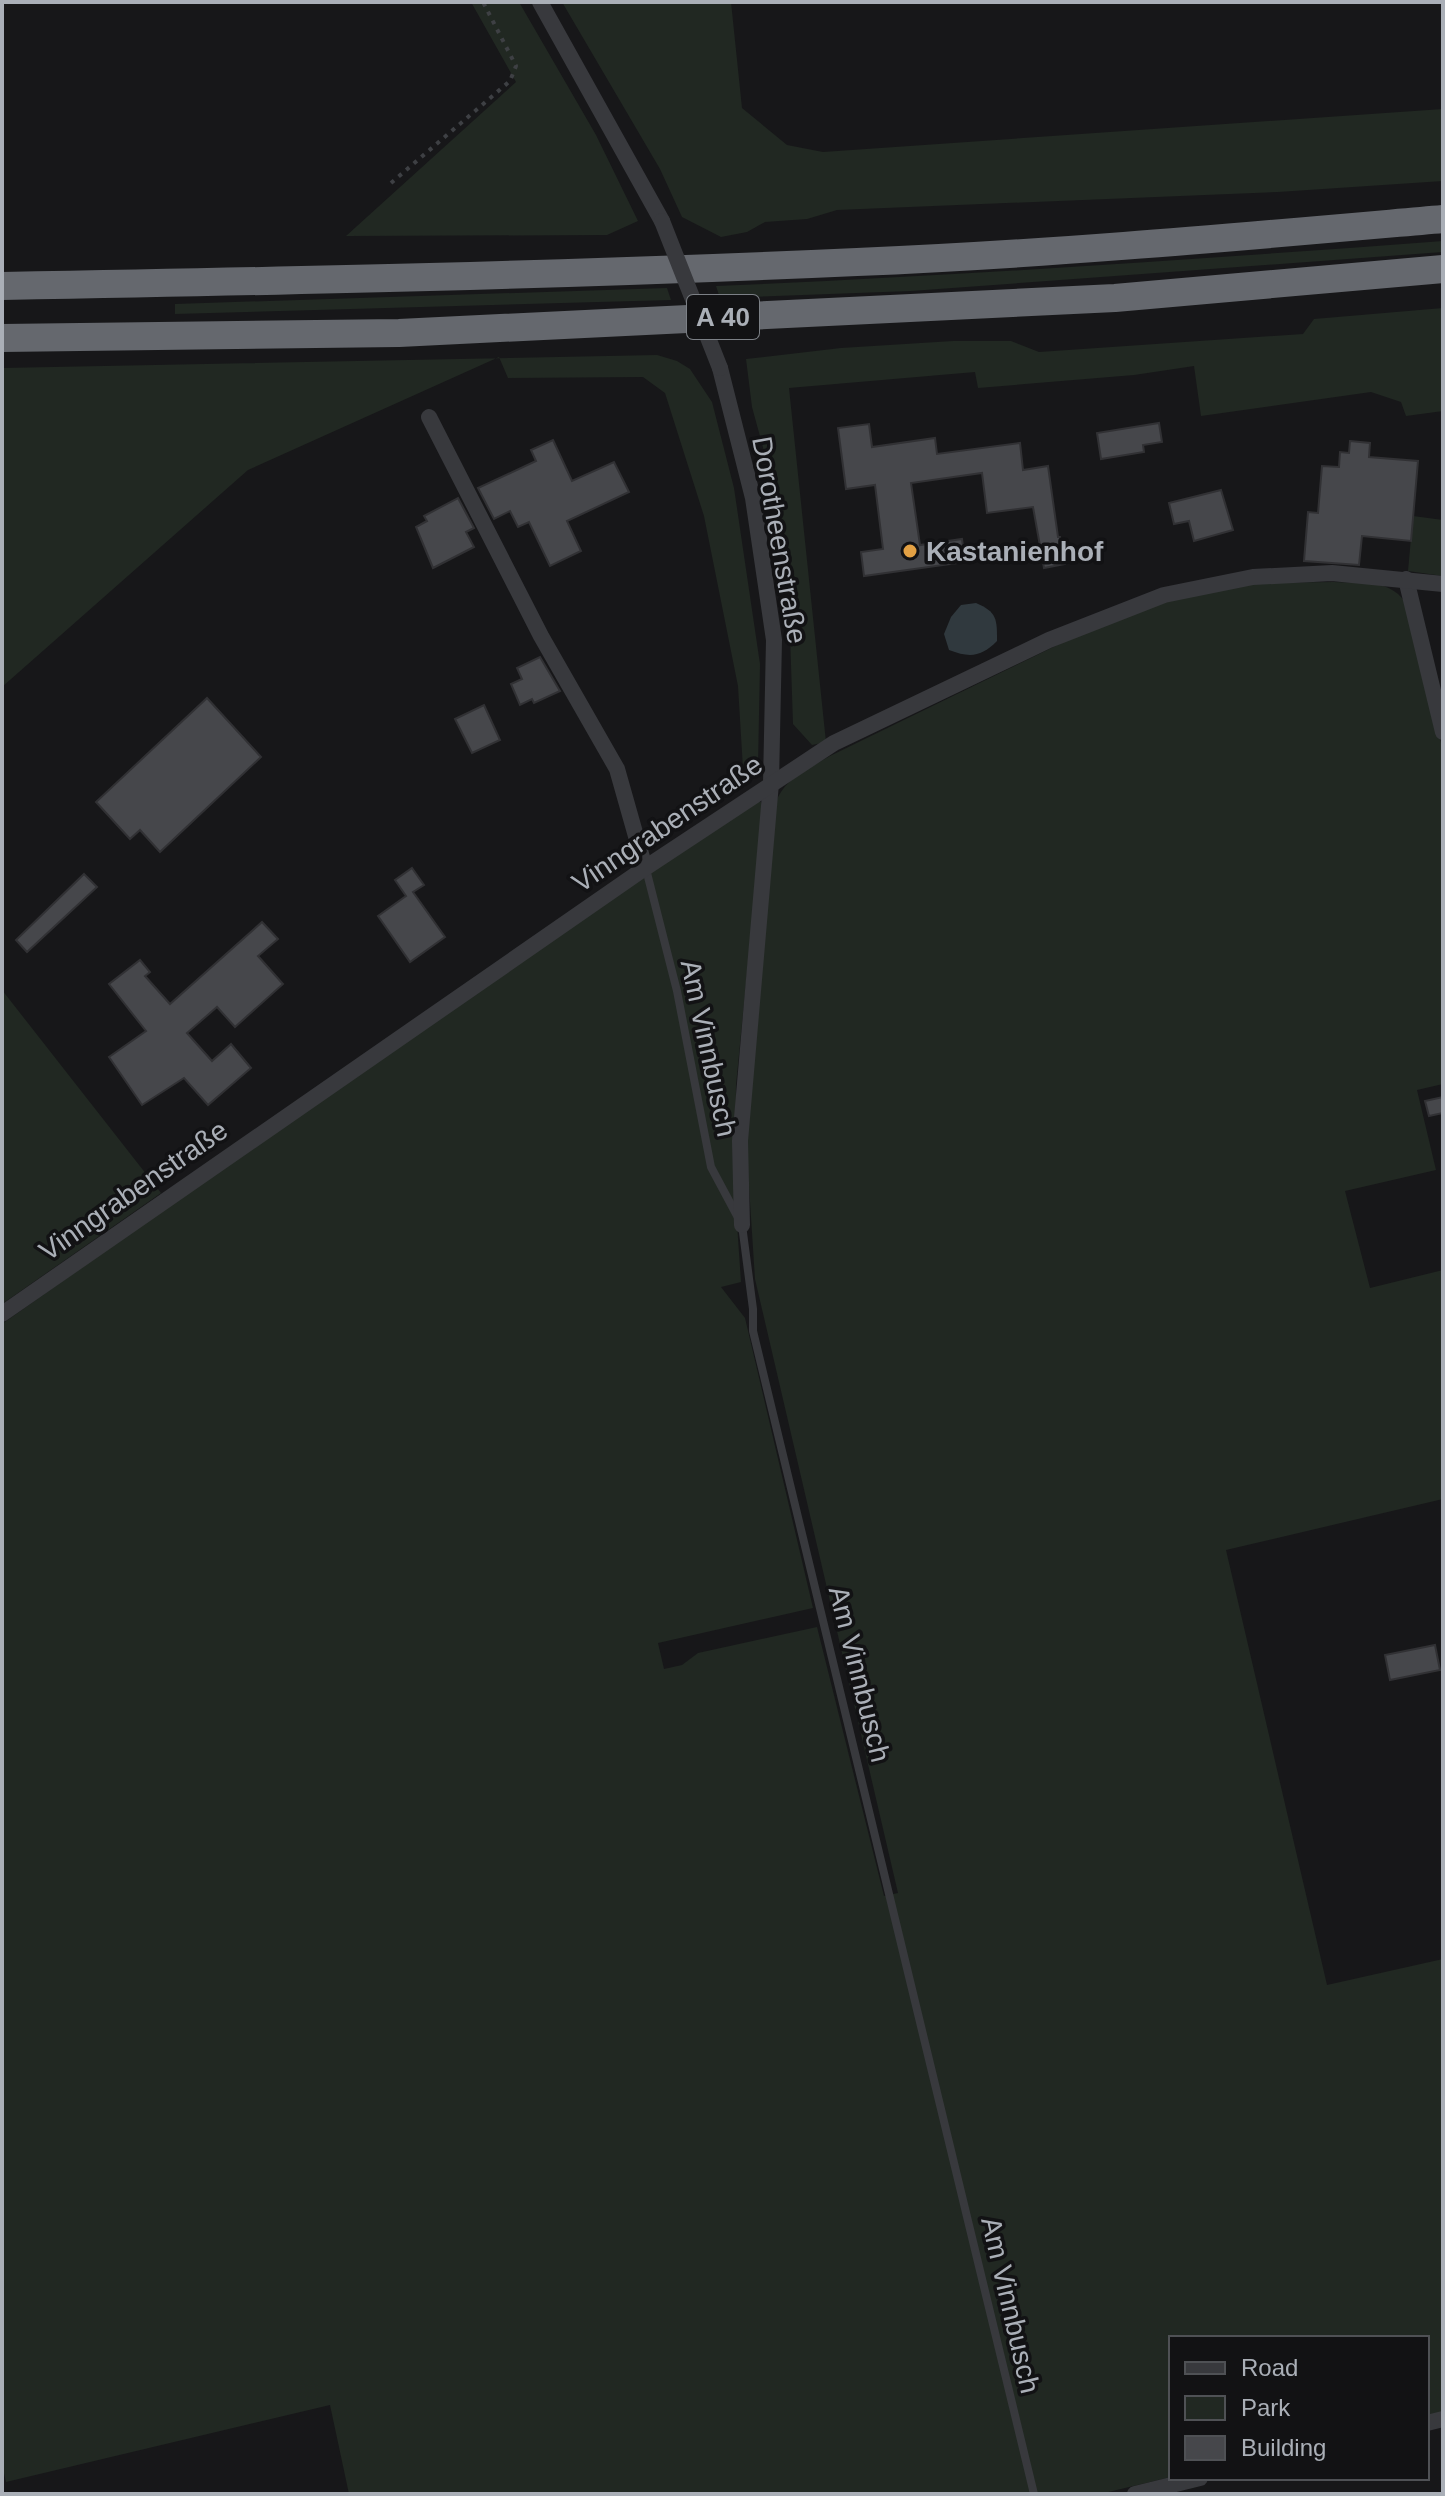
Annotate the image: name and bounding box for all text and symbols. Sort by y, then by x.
road number: A 40 [687,295,759,339]
street label: Dorotheenstraße [746,434,813,646]
place label: Kastanienhof [926,536,1104,567]
marker: Kastanienhof [901,542,919,560]
street label: Vinngrabenstraße [567,748,768,898]
street label: Am Vinnbusch [675,957,742,1139]
street label: Vinngrabenstraße [33,1114,233,1267]
street label: Am Vinnbusch [823,1583,896,1765]
street label: Am Vinnbusch [975,2214,1046,2396]
legend [1169,2336,1429,2480]
text: Road [1241,2354,1298,2381]
text: Park [1241,2394,1291,2421]
text: Building [1241,2434,1326,2461]

